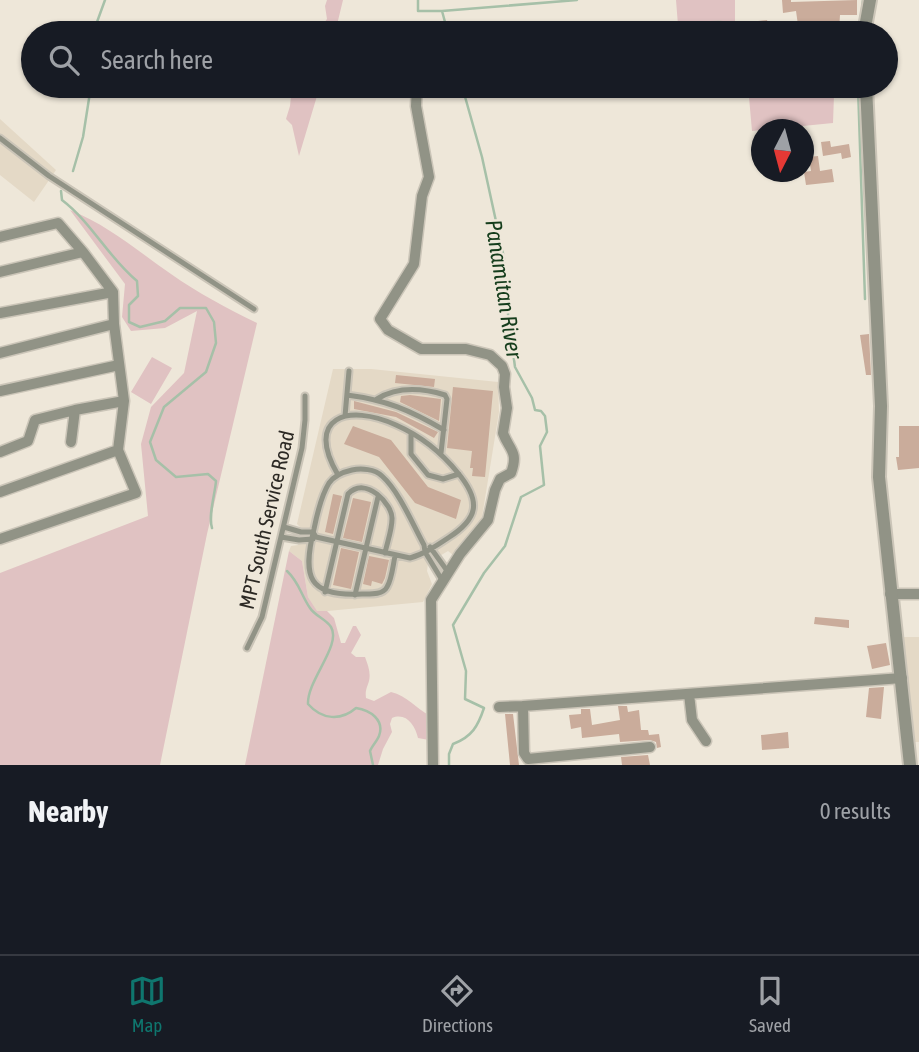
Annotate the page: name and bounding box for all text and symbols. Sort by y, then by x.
search box [21,21,898,98]
icon: search [45,41,83,79]
text: Search here [101,45,213,75]
north arrow [751,119,814,182]
water label: Panamitan River [480,218,528,361]
street label: MPT South Service Road [234,428,298,611]
text: Nearby [28,794,108,828]
text: 0 results [820,798,891,824]
tab: Map [128,972,166,1036]
tab: Directions [422,972,493,1036]
tab: Saved [749,972,791,1036]

